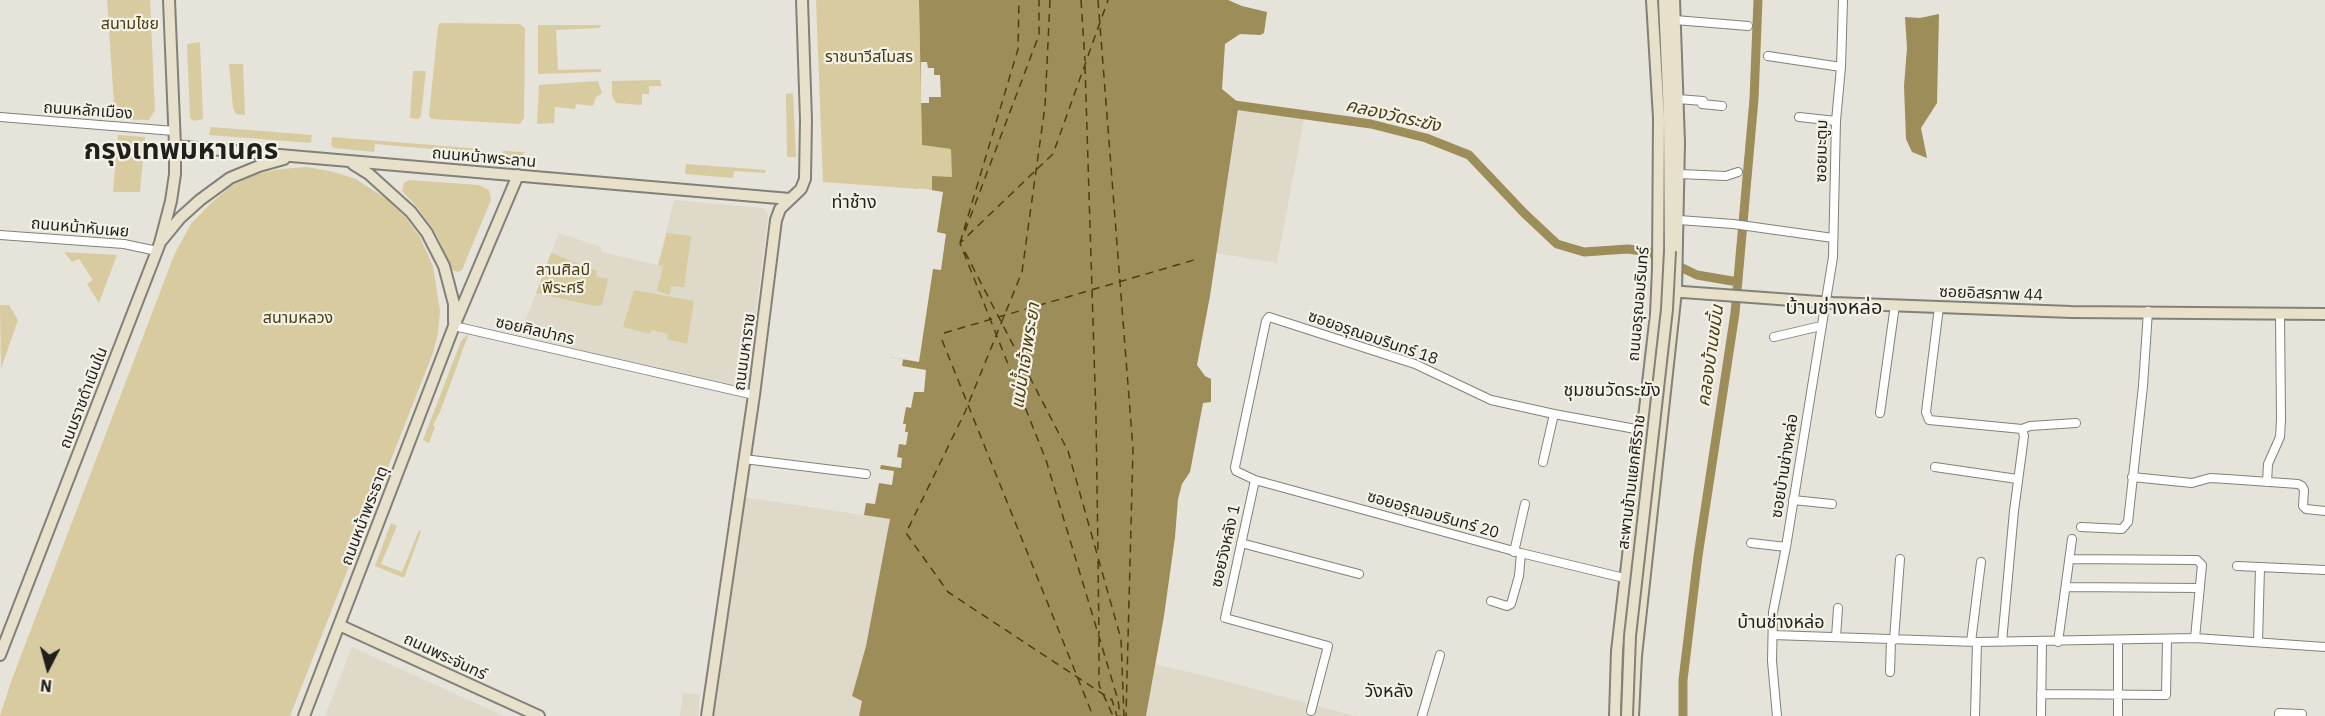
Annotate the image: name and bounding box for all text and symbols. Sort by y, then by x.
park label: สนามไชย [101,14,159,34]
park label: ราชนาวีสโมสร [825,47,913,67]
water label: คลองวัดระฆัง [1344,95,1442,137]
street label: ถนนหลักเมือง [43,98,133,124]
street label: ซอยมะตูม [1812,119,1832,183]
district label: กรุงเทพมหานคร [84,134,278,168]
street label: ถนนหน้าพระลาน [431,144,537,172]
district label: ท่าช้าง [831,192,877,214]
street label: ถนนหน้าหับเผย [30,214,130,242]
street label: ถนนอรุณอมรินทร์ [1624,246,1654,362]
park label: ลานศิลป์ พีระศรี [536,260,590,298]
street label: ซอยอิสรภาพ 44 [1939,283,2043,305]
district label: บ้านช่างหล่อ [1786,296,1882,320]
water label: แม่น้ำเจ้าพระยา [1007,302,1045,410]
water label: คลองบ้านขมิ้น [1693,304,1729,408]
street label: ซอยอรุณอมรินทร์ 18 [1305,307,1441,369]
park label: สนามหลวง [263,308,333,328]
street label: ถนนมหาราช [730,312,760,392]
street label: ซอยศิลปากร [494,313,576,349]
street label: ถนนราชดำเนินใน [56,344,112,452]
district label: ชุมชนวัดระฆัง [1563,380,1661,402]
street label: สะพานข้ามแยกศิริราช [1614,413,1650,551]
street label: ซอยบ้านช่างหล่อ [1767,413,1803,519]
street label: ถนนหน้าพระธาตุ [337,464,393,568]
street label: ซอยอรุณอมรินทร์ 20 [1365,487,1501,543]
street label: ซอยวังหลัง 1 [1207,503,1245,589]
district label: บ้านช่างหล่อ [1737,612,1825,634]
street label: ถนนพระจันทร์ [400,629,490,685]
north arrow [18,638,78,698]
text: N [39,675,53,696]
district label: วังหลัง [1364,681,1414,703]

